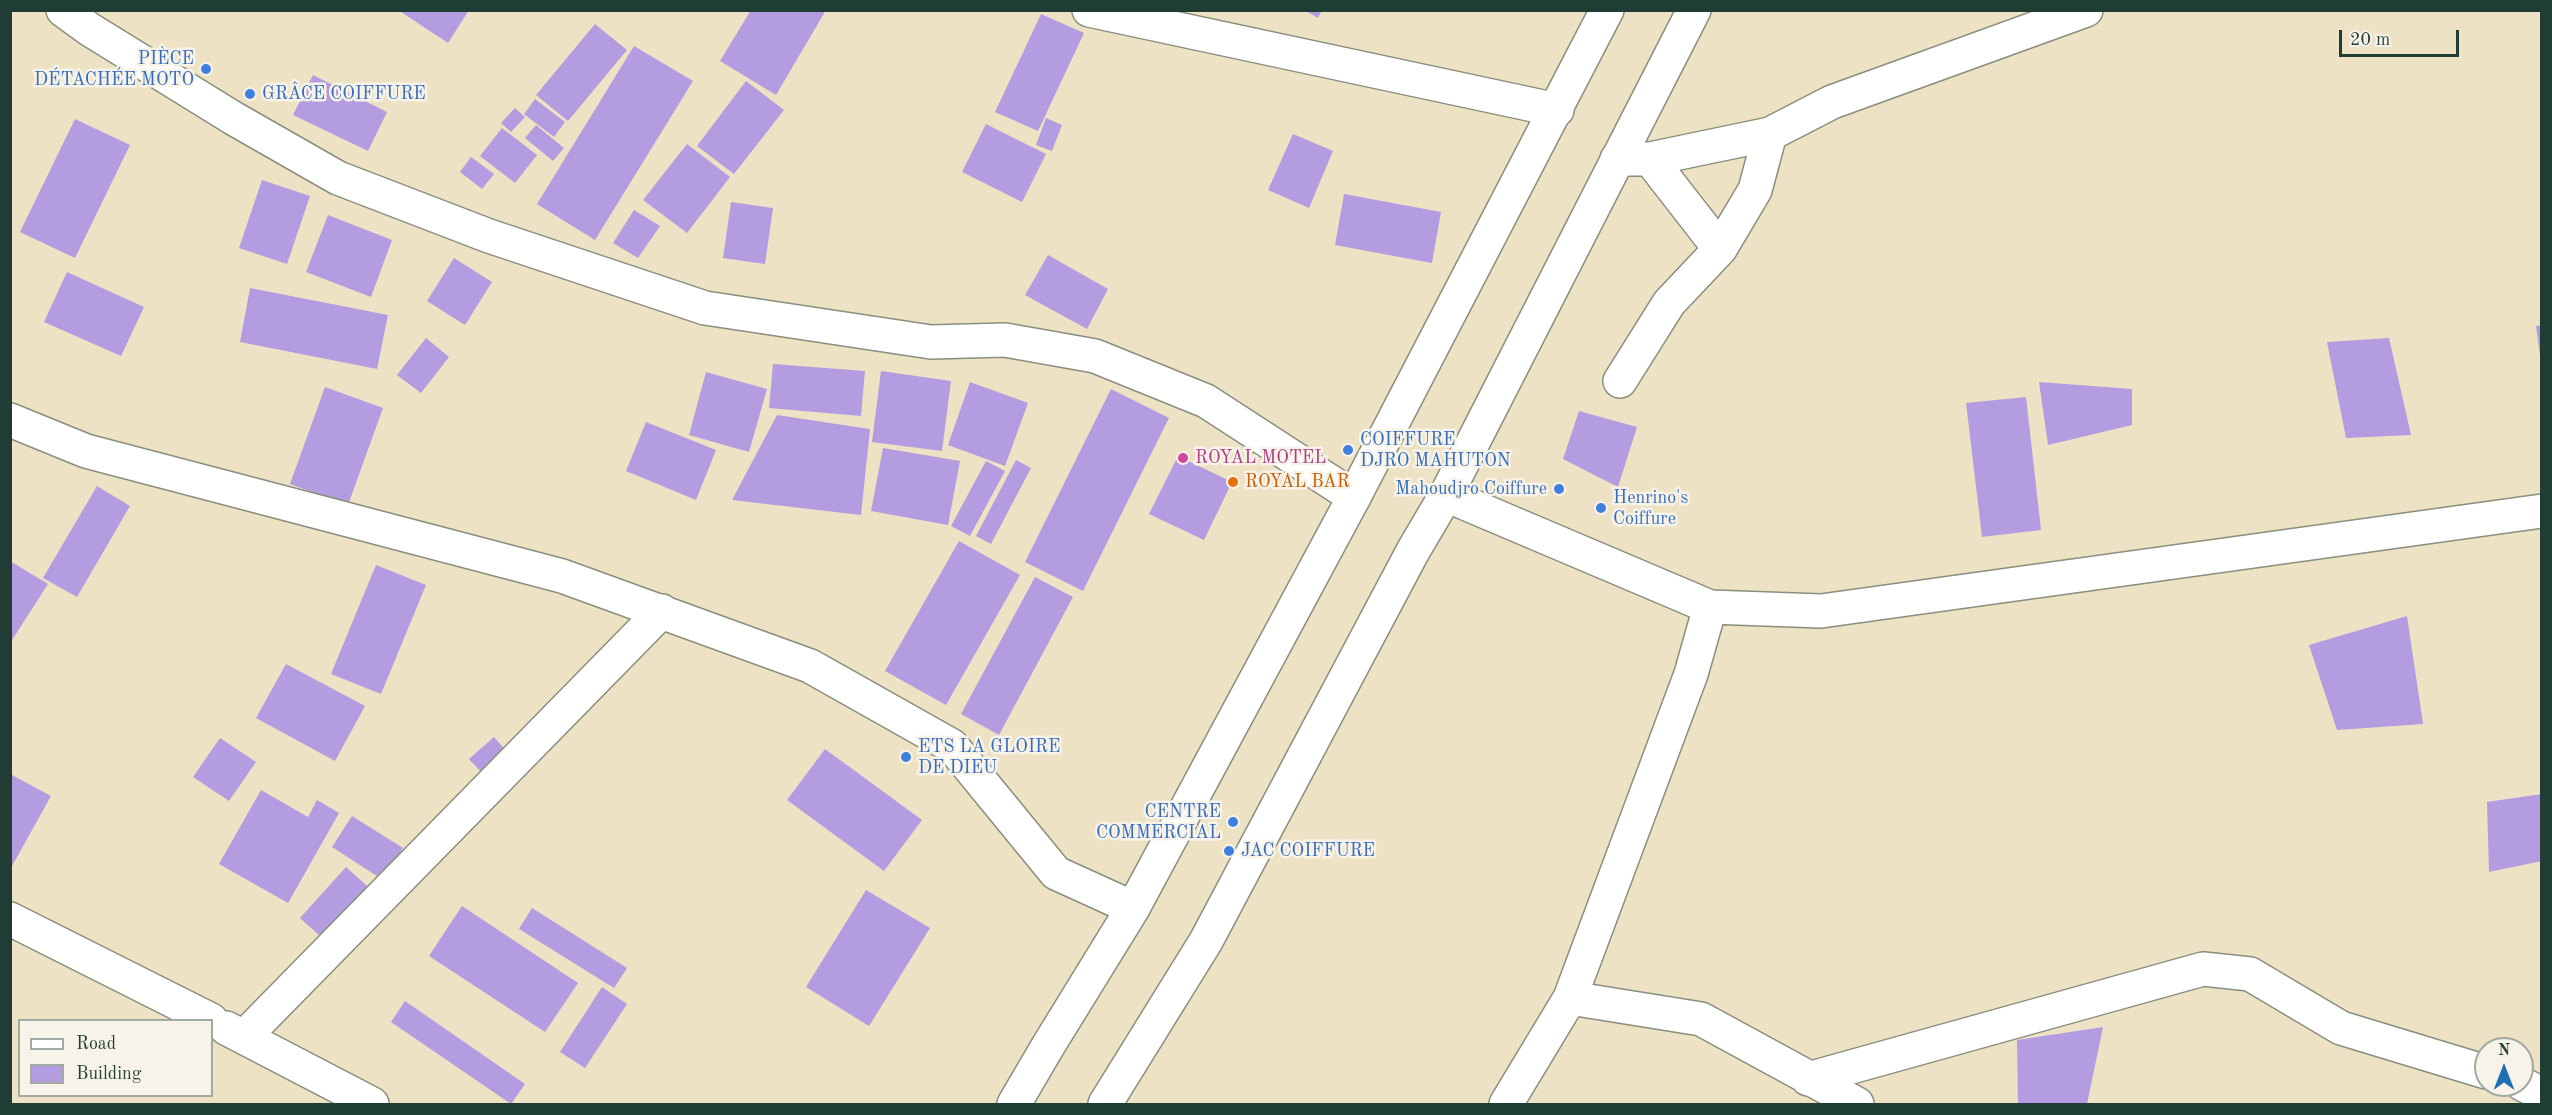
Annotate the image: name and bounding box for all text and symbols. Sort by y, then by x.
scale bar [2342,18,2462,56]
text: 20 m [2350,31,2390,49]
place label: PIÈCE DÉTACHÉE MOTO [34,48,194,90]
marker: PIÈCE DÉTACHÉE MOTO [199,62,213,76]
place label: GRÂCE COIFFURE [262,83,426,105]
marker: GRÂCE COIFFURE [243,87,257,101]
place label: COIFFURE DJRO MAHUTON [1360,429,1511,472]
marker: COIFFURE DJRO MAHUTON [1341,443,1355,457]
place label: ROYAL MOTEL [1195,447,1326,469]
marker: ROYAL MOTEL [1176,451,1190,465]
place label: ROYAL BAR [1245,471,1350,493]
marker: ROYAL BAR [1226,475,1240,489]
place label: Mahoudjro Coiffure [1395,478,1547,500]
marker: Mahoudjro Coiffure [1552,482,1566,496]
place label: Henrino's Coiffure [1613,487,1688,530]
marker: Henrino's Coiffure [1594,501,1608,515]
place label: ETS LA GLOIRE DE DIEU [918,736,1060,778]
marker: ETS LA GLOIRE DE DIEU [899,750,913,764]
place label: CENTRE COMMERCIAL [1096,801,1221,844]
marker: CENTRE COMMERCIAL [1226,815,1240,829]
place label: JAC COIFFURE [1241,840,1375,862]
marker: JAC COIFFURE [1222,844,1236,858]
legend [18,1019,213,1097]
text: Road [76,1035,116,1053]
north arrow [2474,1037,2534,1097]
text: N [2498,1043,2510,1059]
text: Building [76,1065,141,1083]

